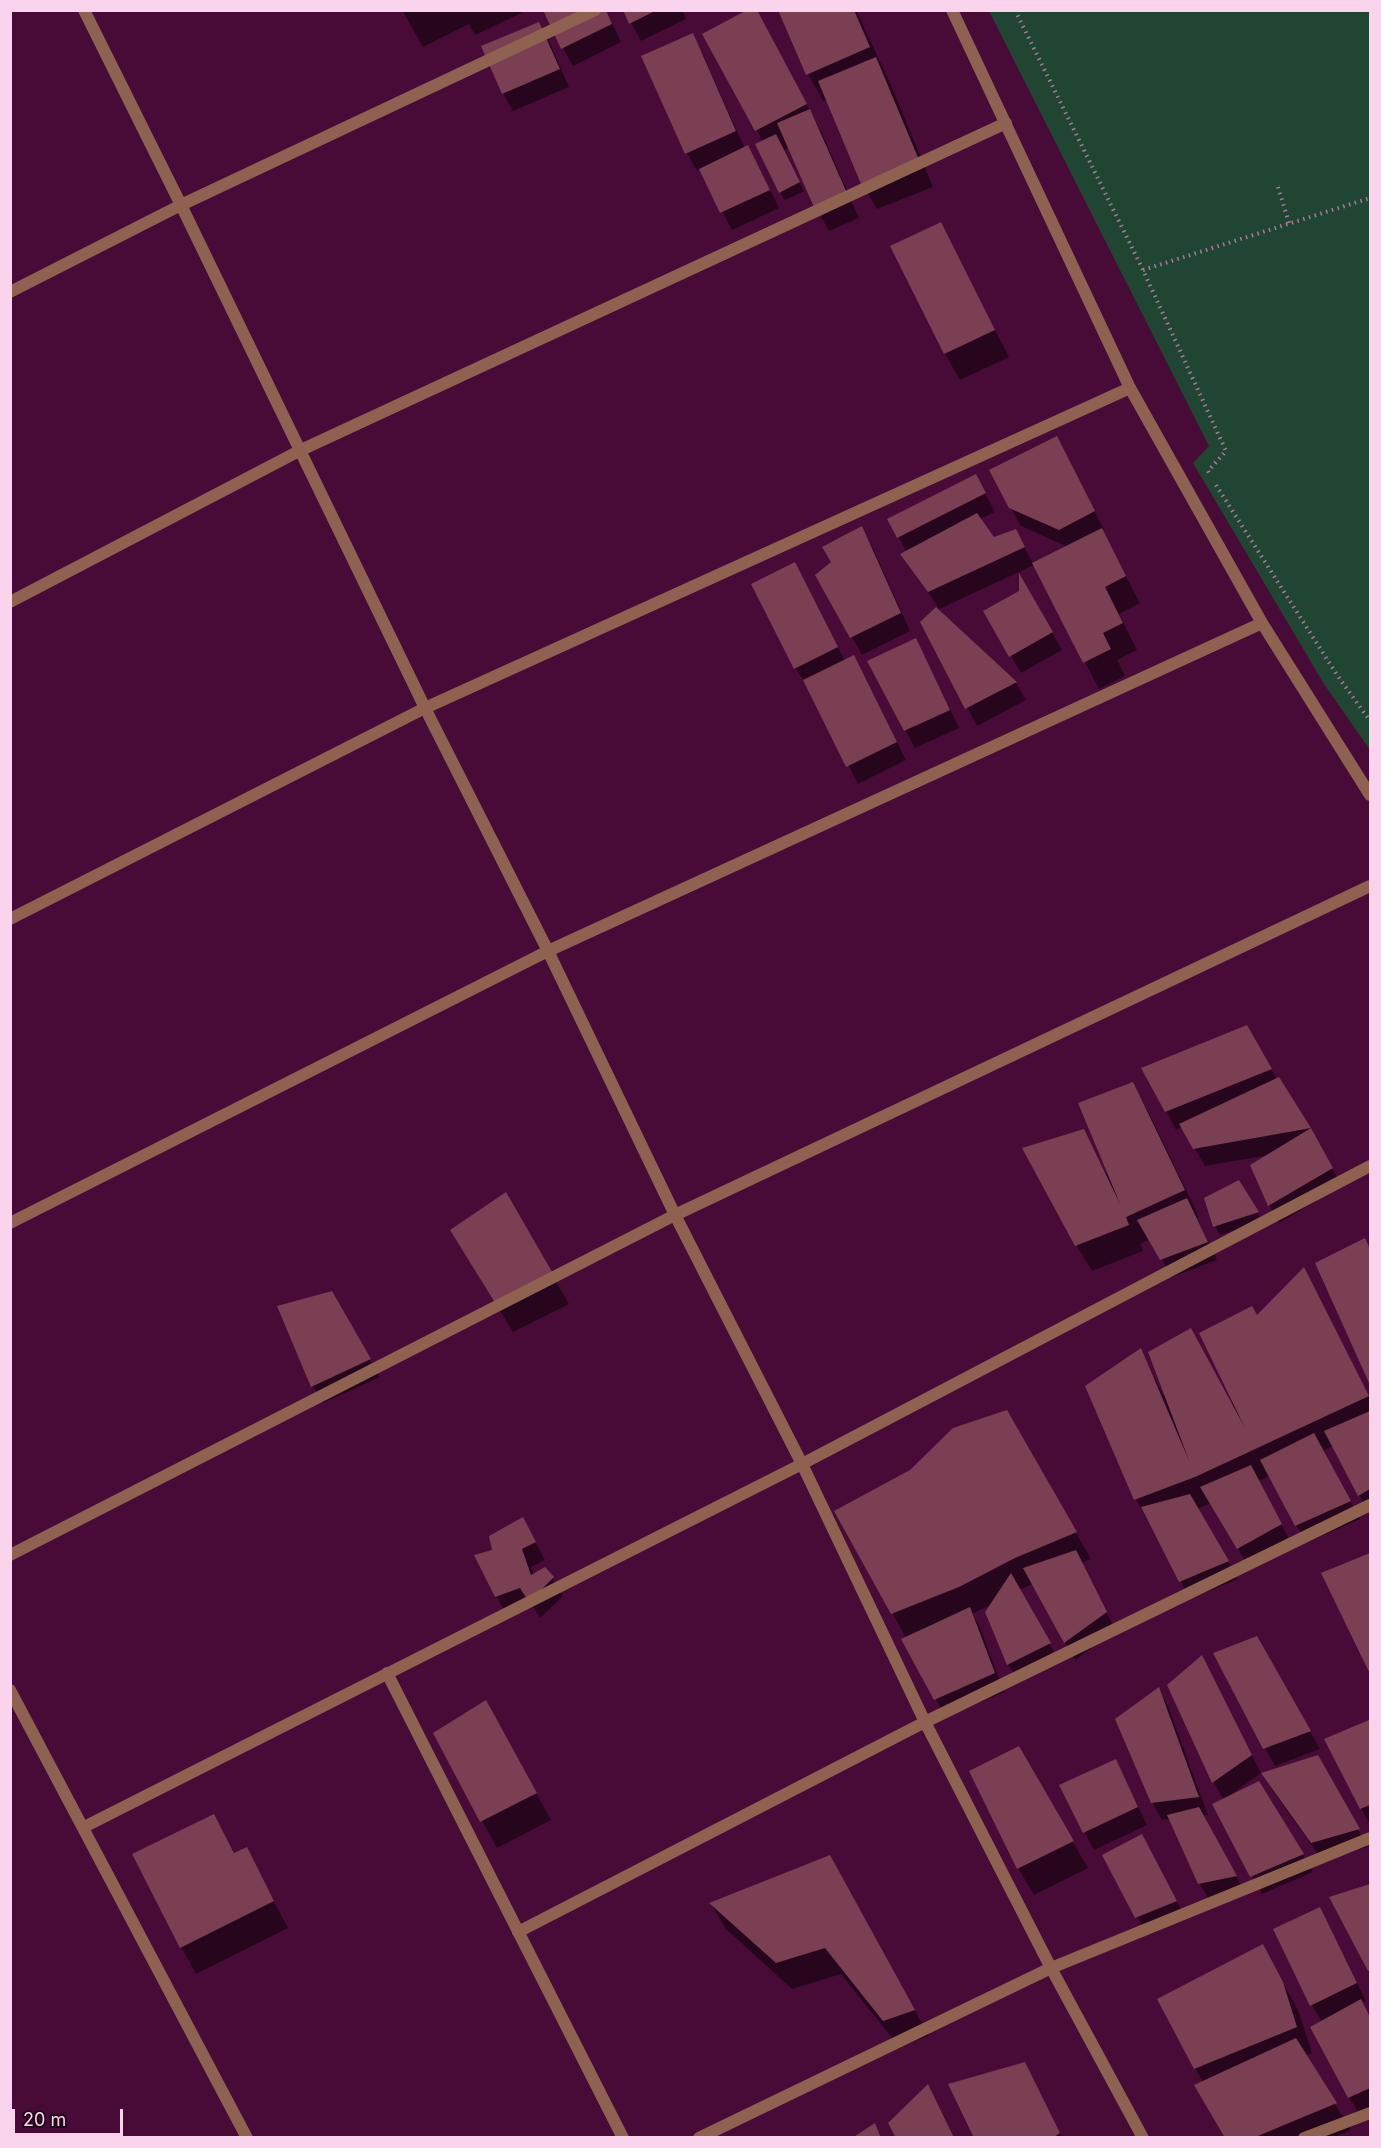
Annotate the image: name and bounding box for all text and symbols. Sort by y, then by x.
scale bar [15,2097,126,2135]
text: 20 m [23,2109,66,2130]

